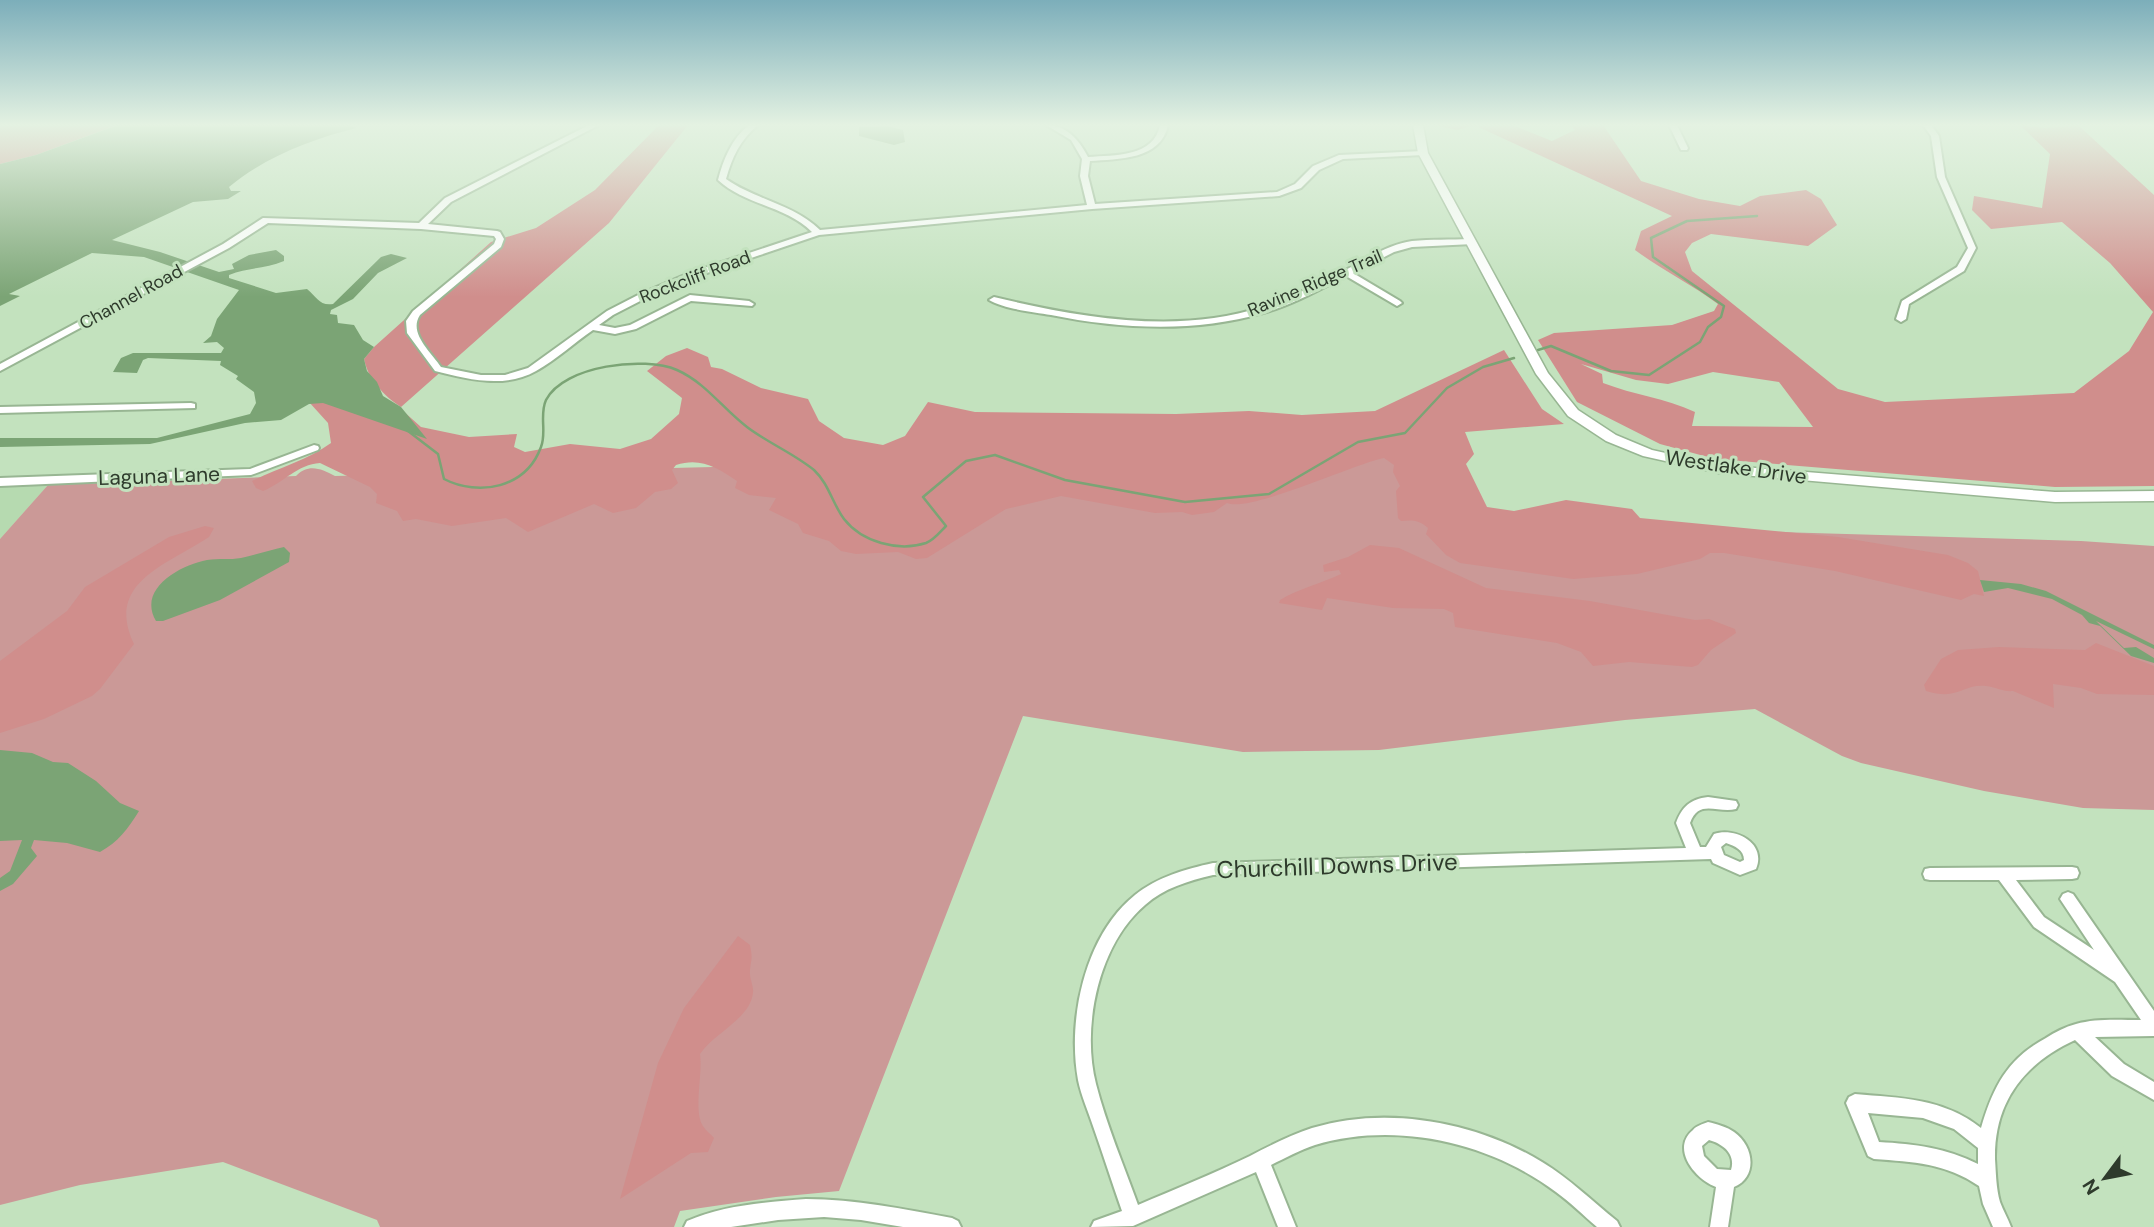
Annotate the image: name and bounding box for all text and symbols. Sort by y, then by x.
street label: Ravine Ridge Trail [1244,244,1386,322]
street label: Rockcliff Road [636,245,754,309]
street label: Channel Road [75,259,187,335]
street label: Westlake Drive [1663,443,1809,491]
street label: Laguna Lane [98,460,220,492]
street label: Churchill Downs Drive [1216,846,1458,885]
north arrow [2070,1143,2140,1213]
text: N [2077,1174,2105,1199]

